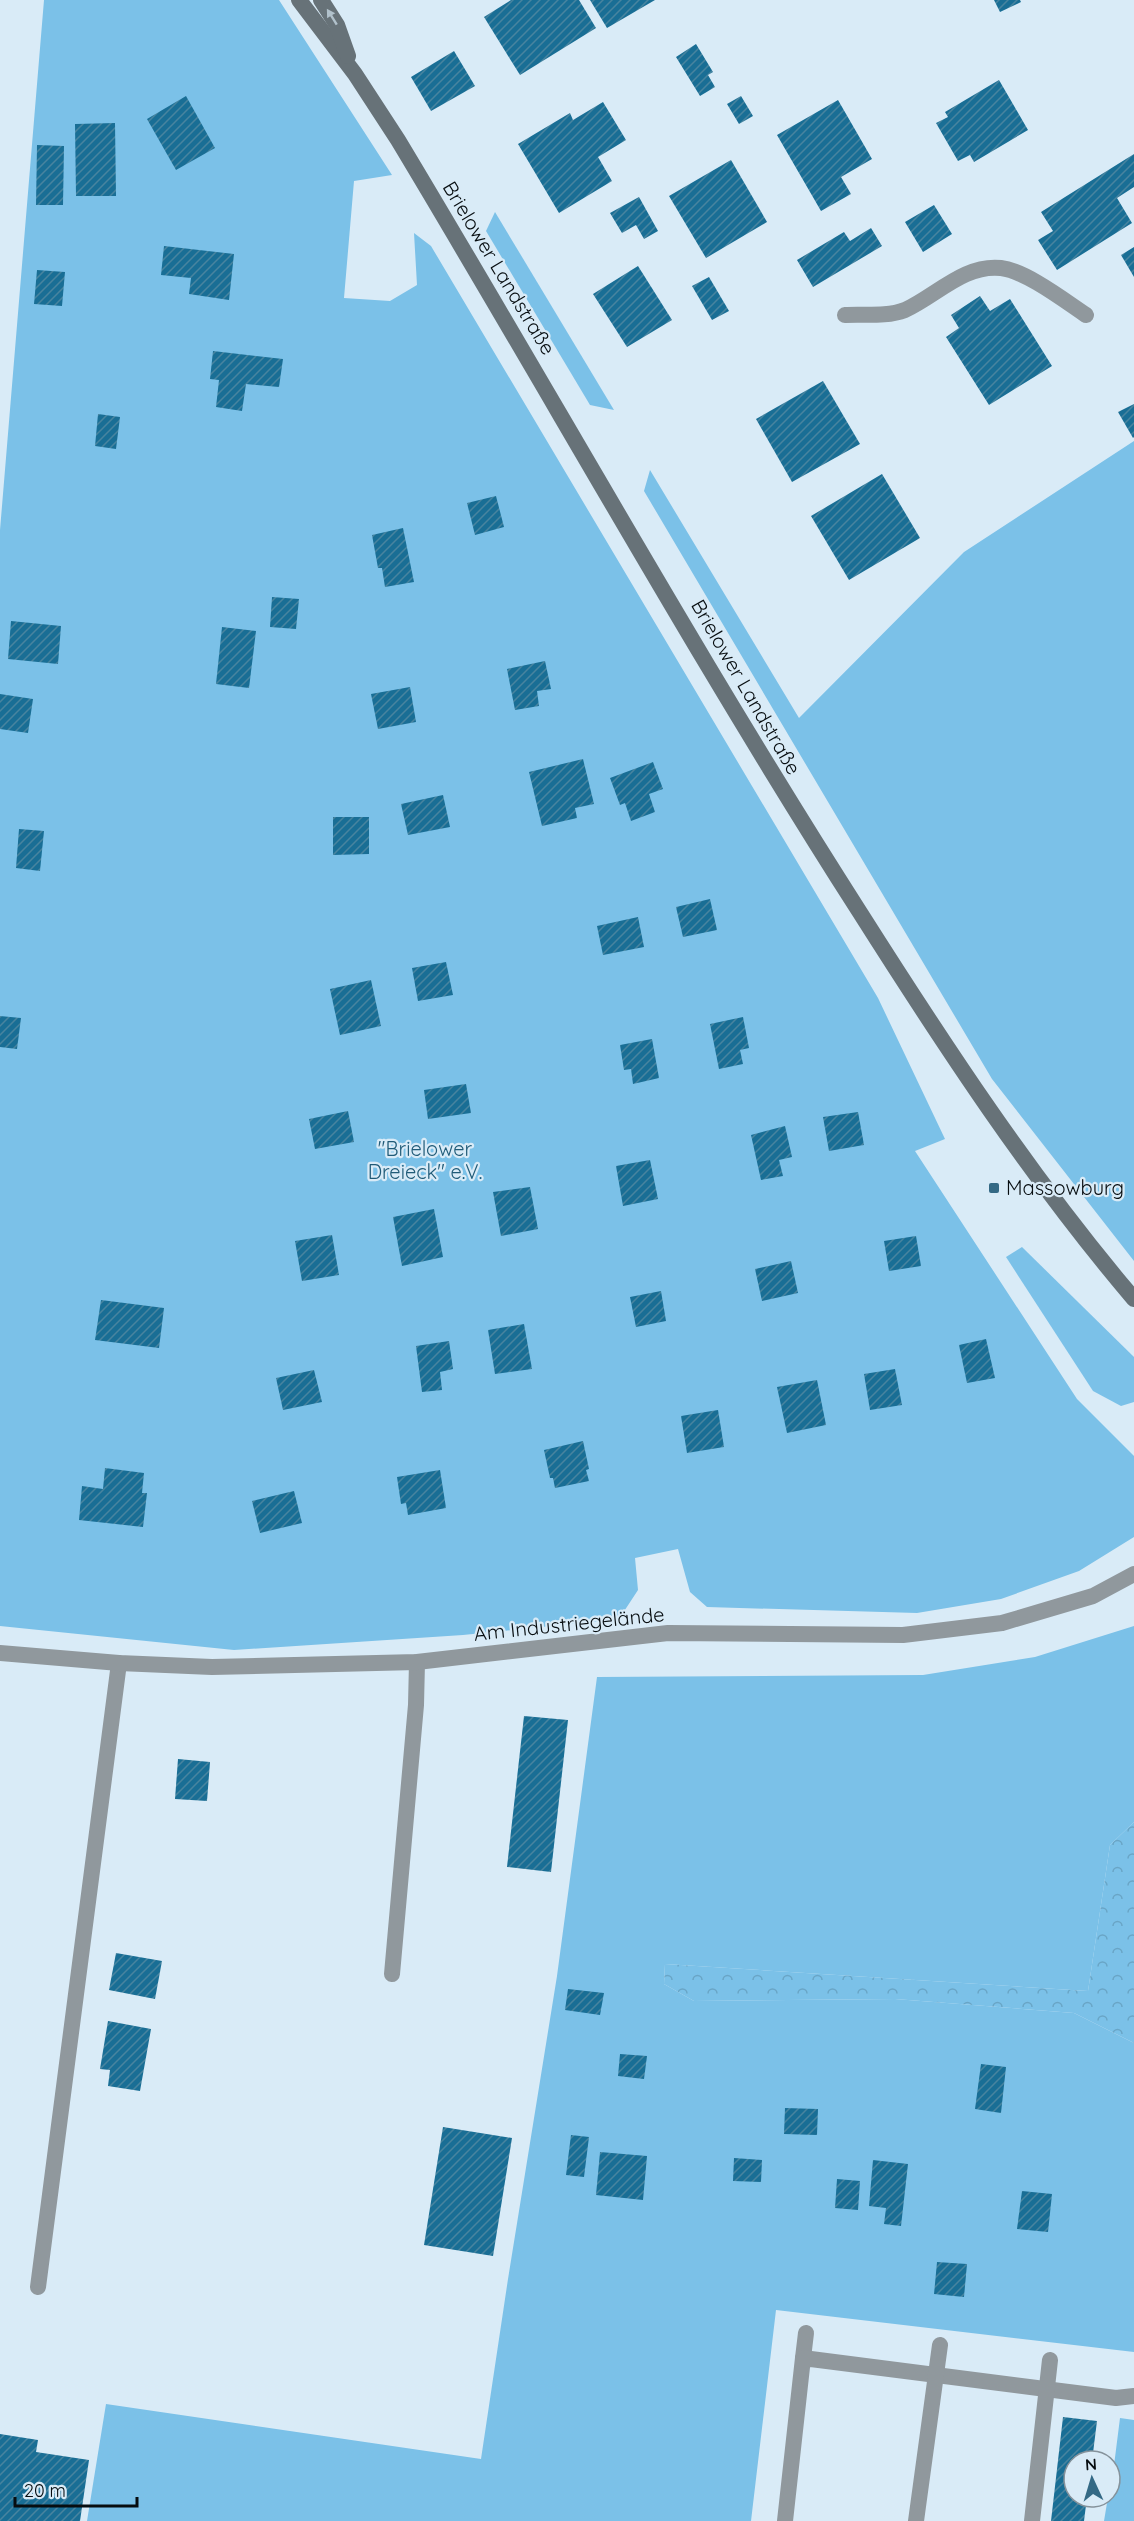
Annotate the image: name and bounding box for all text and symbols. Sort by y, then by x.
one-way arrow [326,9,337,25]
street label: Brielower Landstraße [438,176,561,359]
street label: Brielower Landstraße [686,595,807,779]
park label: "Brielower Dreieck" e.V. [368,1136,482,1184]
place label: Massowburg [1006,1175,1124,1200]
marker: Massowburg [987,1181,1001,1195]
street label: Am Industriegelände [472,1601,665,1646]
north arrow [1062,2449,1122,2509]
text: N [1084,2454,1098,2474]
scale bar [15,2470,136,2508]
text: 20 m [24,2479,66,2502]

